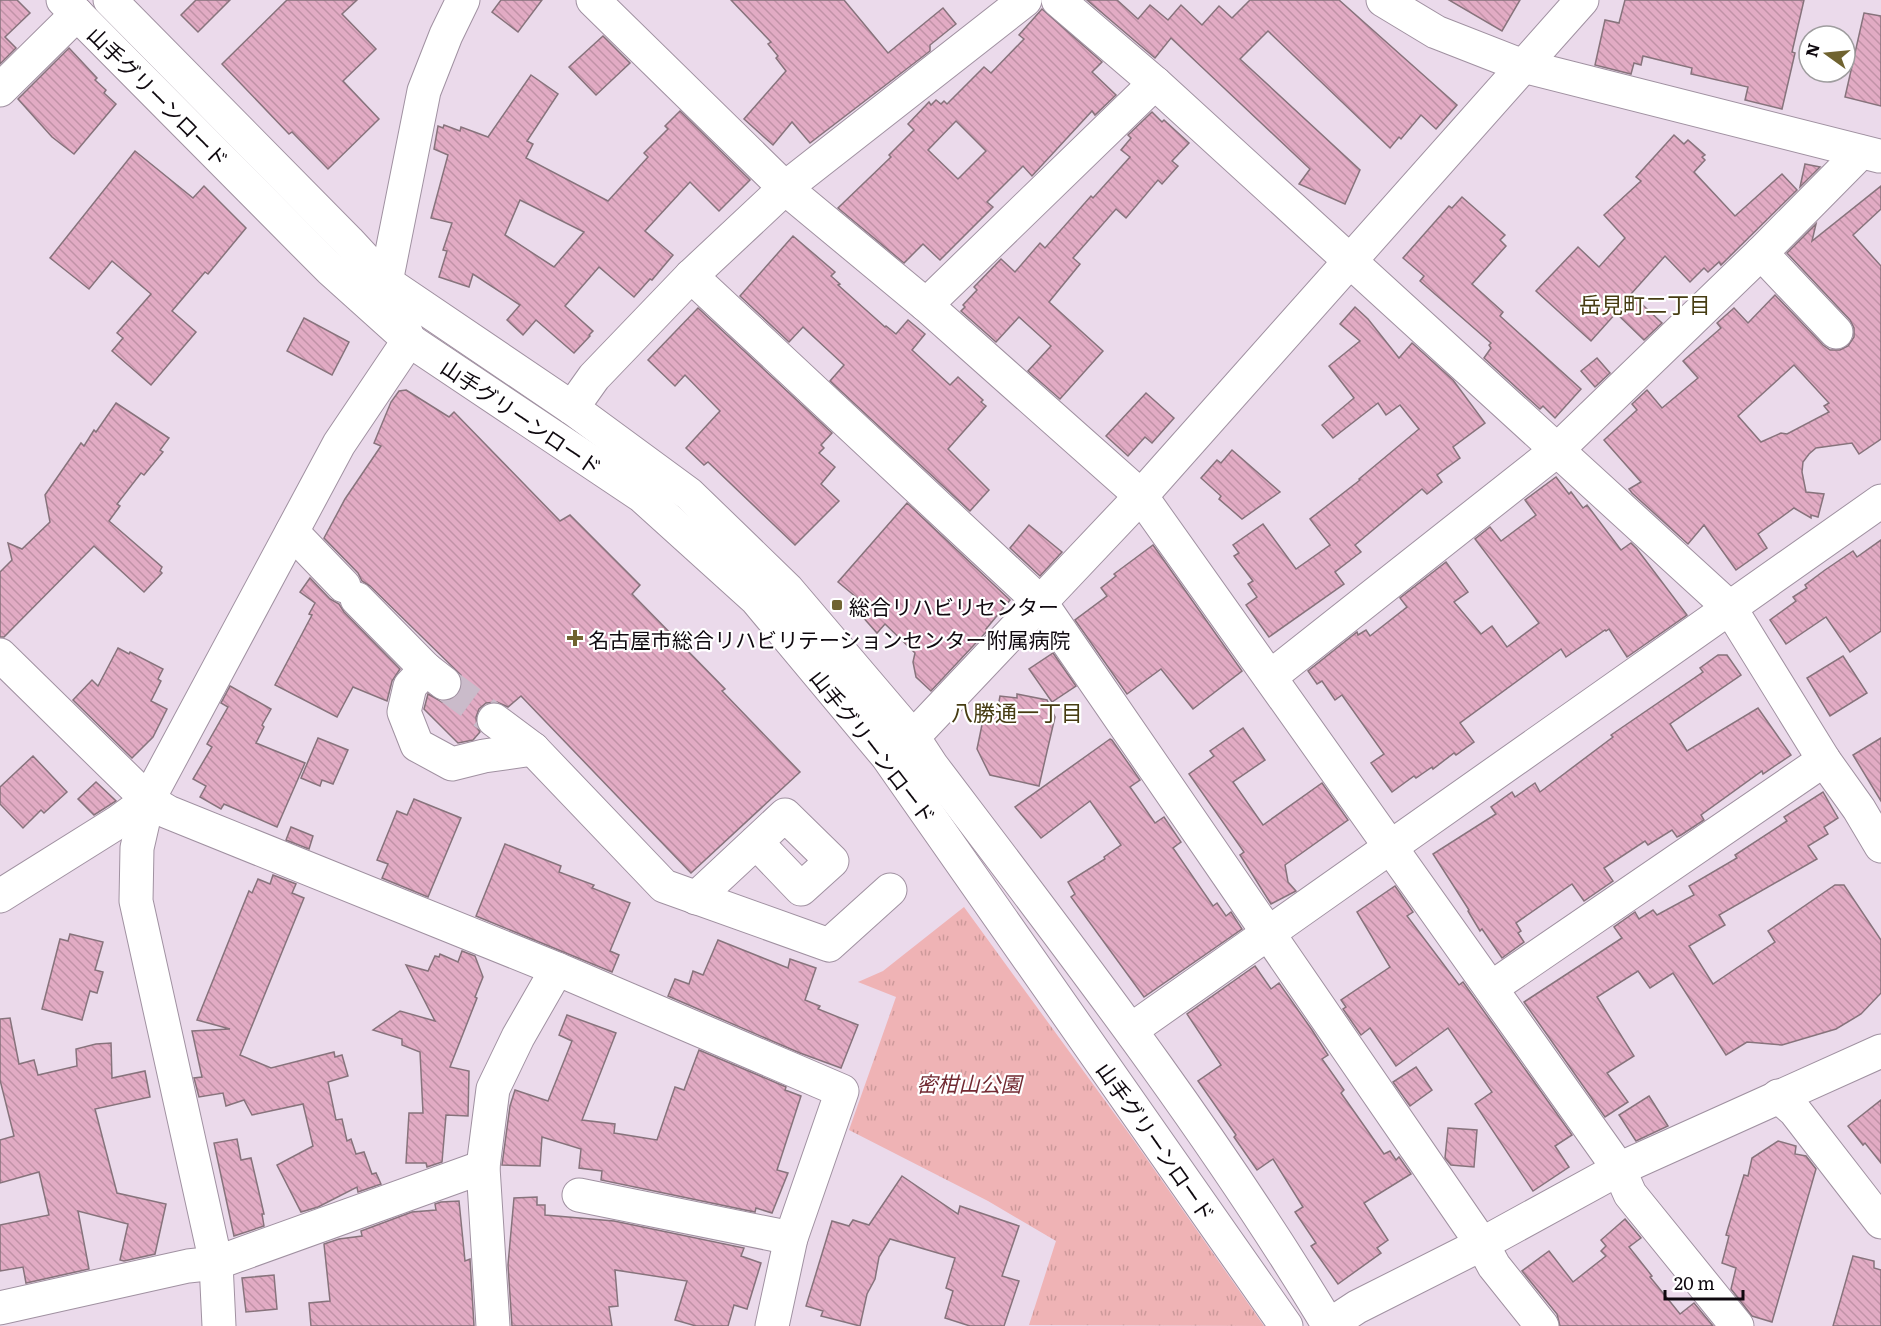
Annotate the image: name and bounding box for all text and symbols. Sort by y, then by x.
street label: 山手グリーンロード [82,19,236,173]
north arrow [1797,24,1857,84]
text: N [1798,40,1825,59]
district label: 岳見町二丁目 [1579,287,1711,320]
street label: 山手グリーンロード [435,351,609,481]
place label: 総合リハビリセンター [849,590,1059,621]
marker: 総合リハビリセンター [830,598,844,612]
place label: 名古屋市総合リハビリテーションセンター附属病院 [588,623,1071,654]
marker: 名古屋市総合リハビリテーションセンター附属病院 [566,629,584,647]
street label: 山手グリーンロード [804,662,944,830]
district label: 八勝通一丁目 [951,695,1083,728]
street label: 山手グリーンロード [1090,1055,1224,1227]
park label: 密柑山公園 [917,1067,1024,1098]
scale bar [1665,1263,1743,1301]
text: 20 m [1674,1269,1715,1296]

